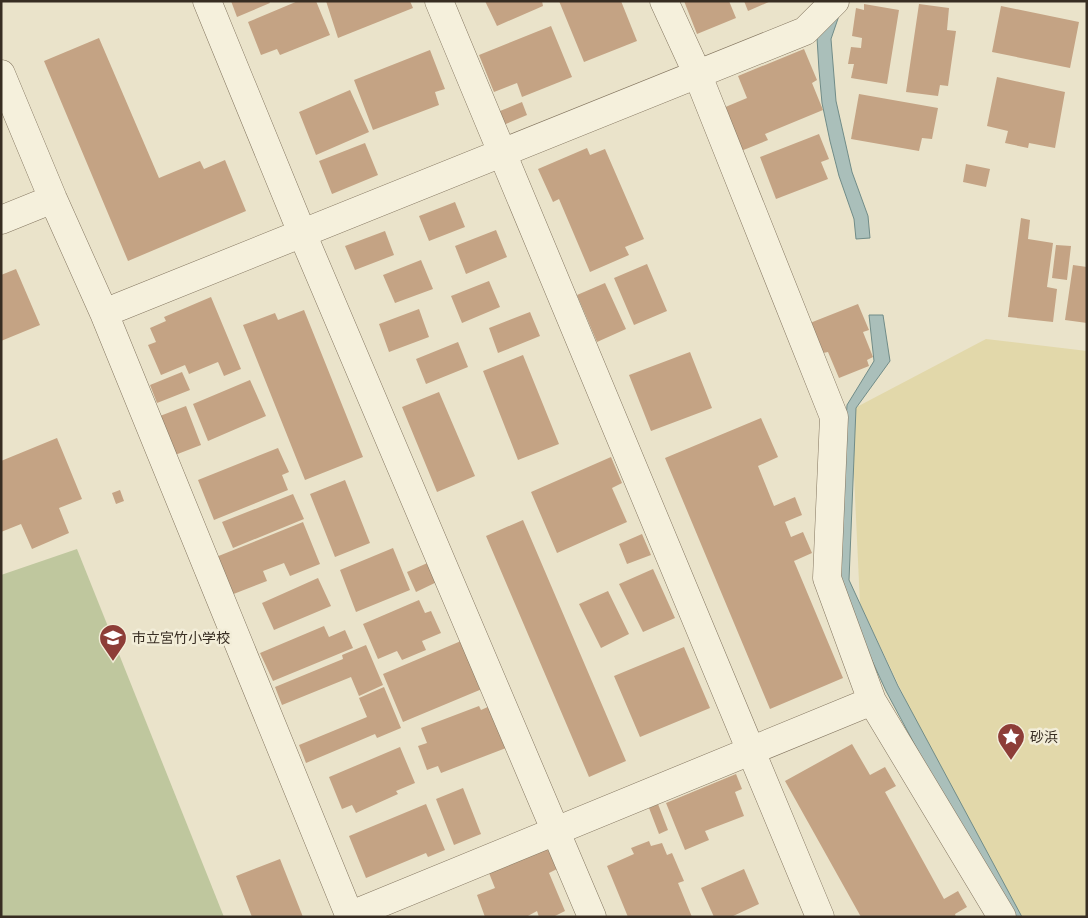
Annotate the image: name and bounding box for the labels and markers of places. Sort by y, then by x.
school or university icon: 市立宮竹小学校 [98,623,128,662]
place label: 市立宮竹小学校 [132,629,230,647]
place icon: 砂浜 [996,722,1026,761]
place label: 砂浜 [1030,728,1058,746]

